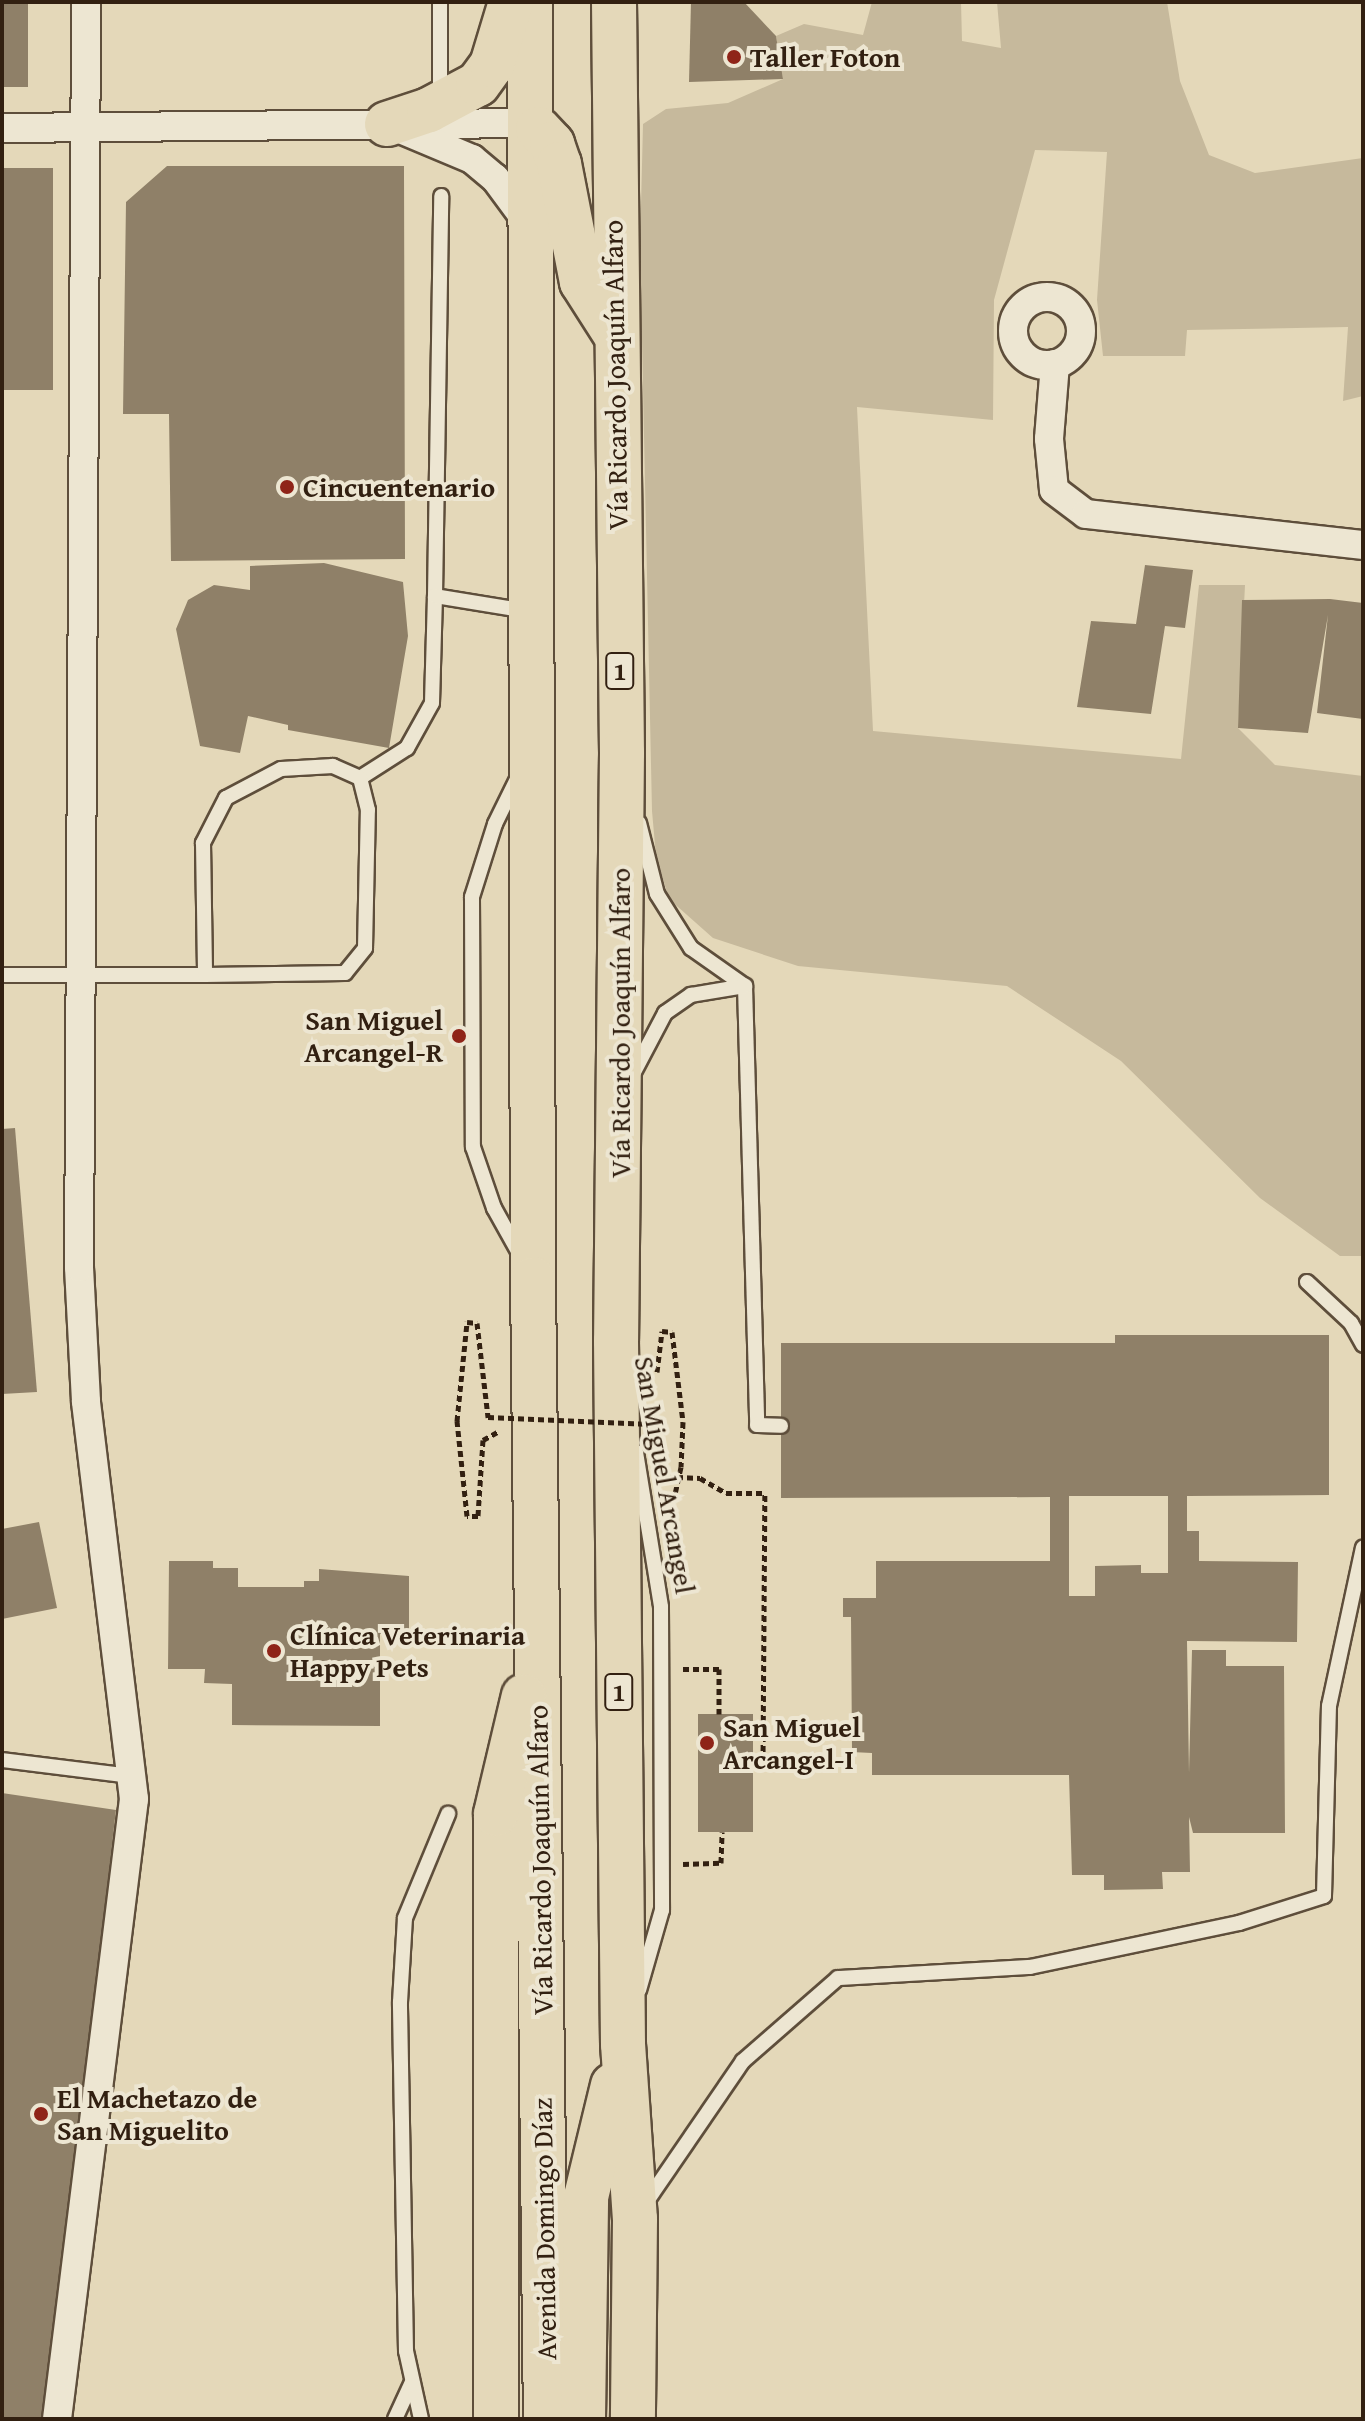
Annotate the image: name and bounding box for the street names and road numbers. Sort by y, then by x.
street label: Vía Ricardo Joaquín Alfaro [595,220,635,530]
road number: 1 [604,649,636,693]
street label: Vía Ricardo Joaquín Alfaro [603,868,637,1178]
street label: San Miguel Arcangel [628,1354,702,1596]
road number: 1 [603,1670,635,1714]
street label: Vía Ricardo Joaquín Alfaro [520,1705,560,2015]
street label: Avenida Domingo Díaz [525,2098,563,2360]

